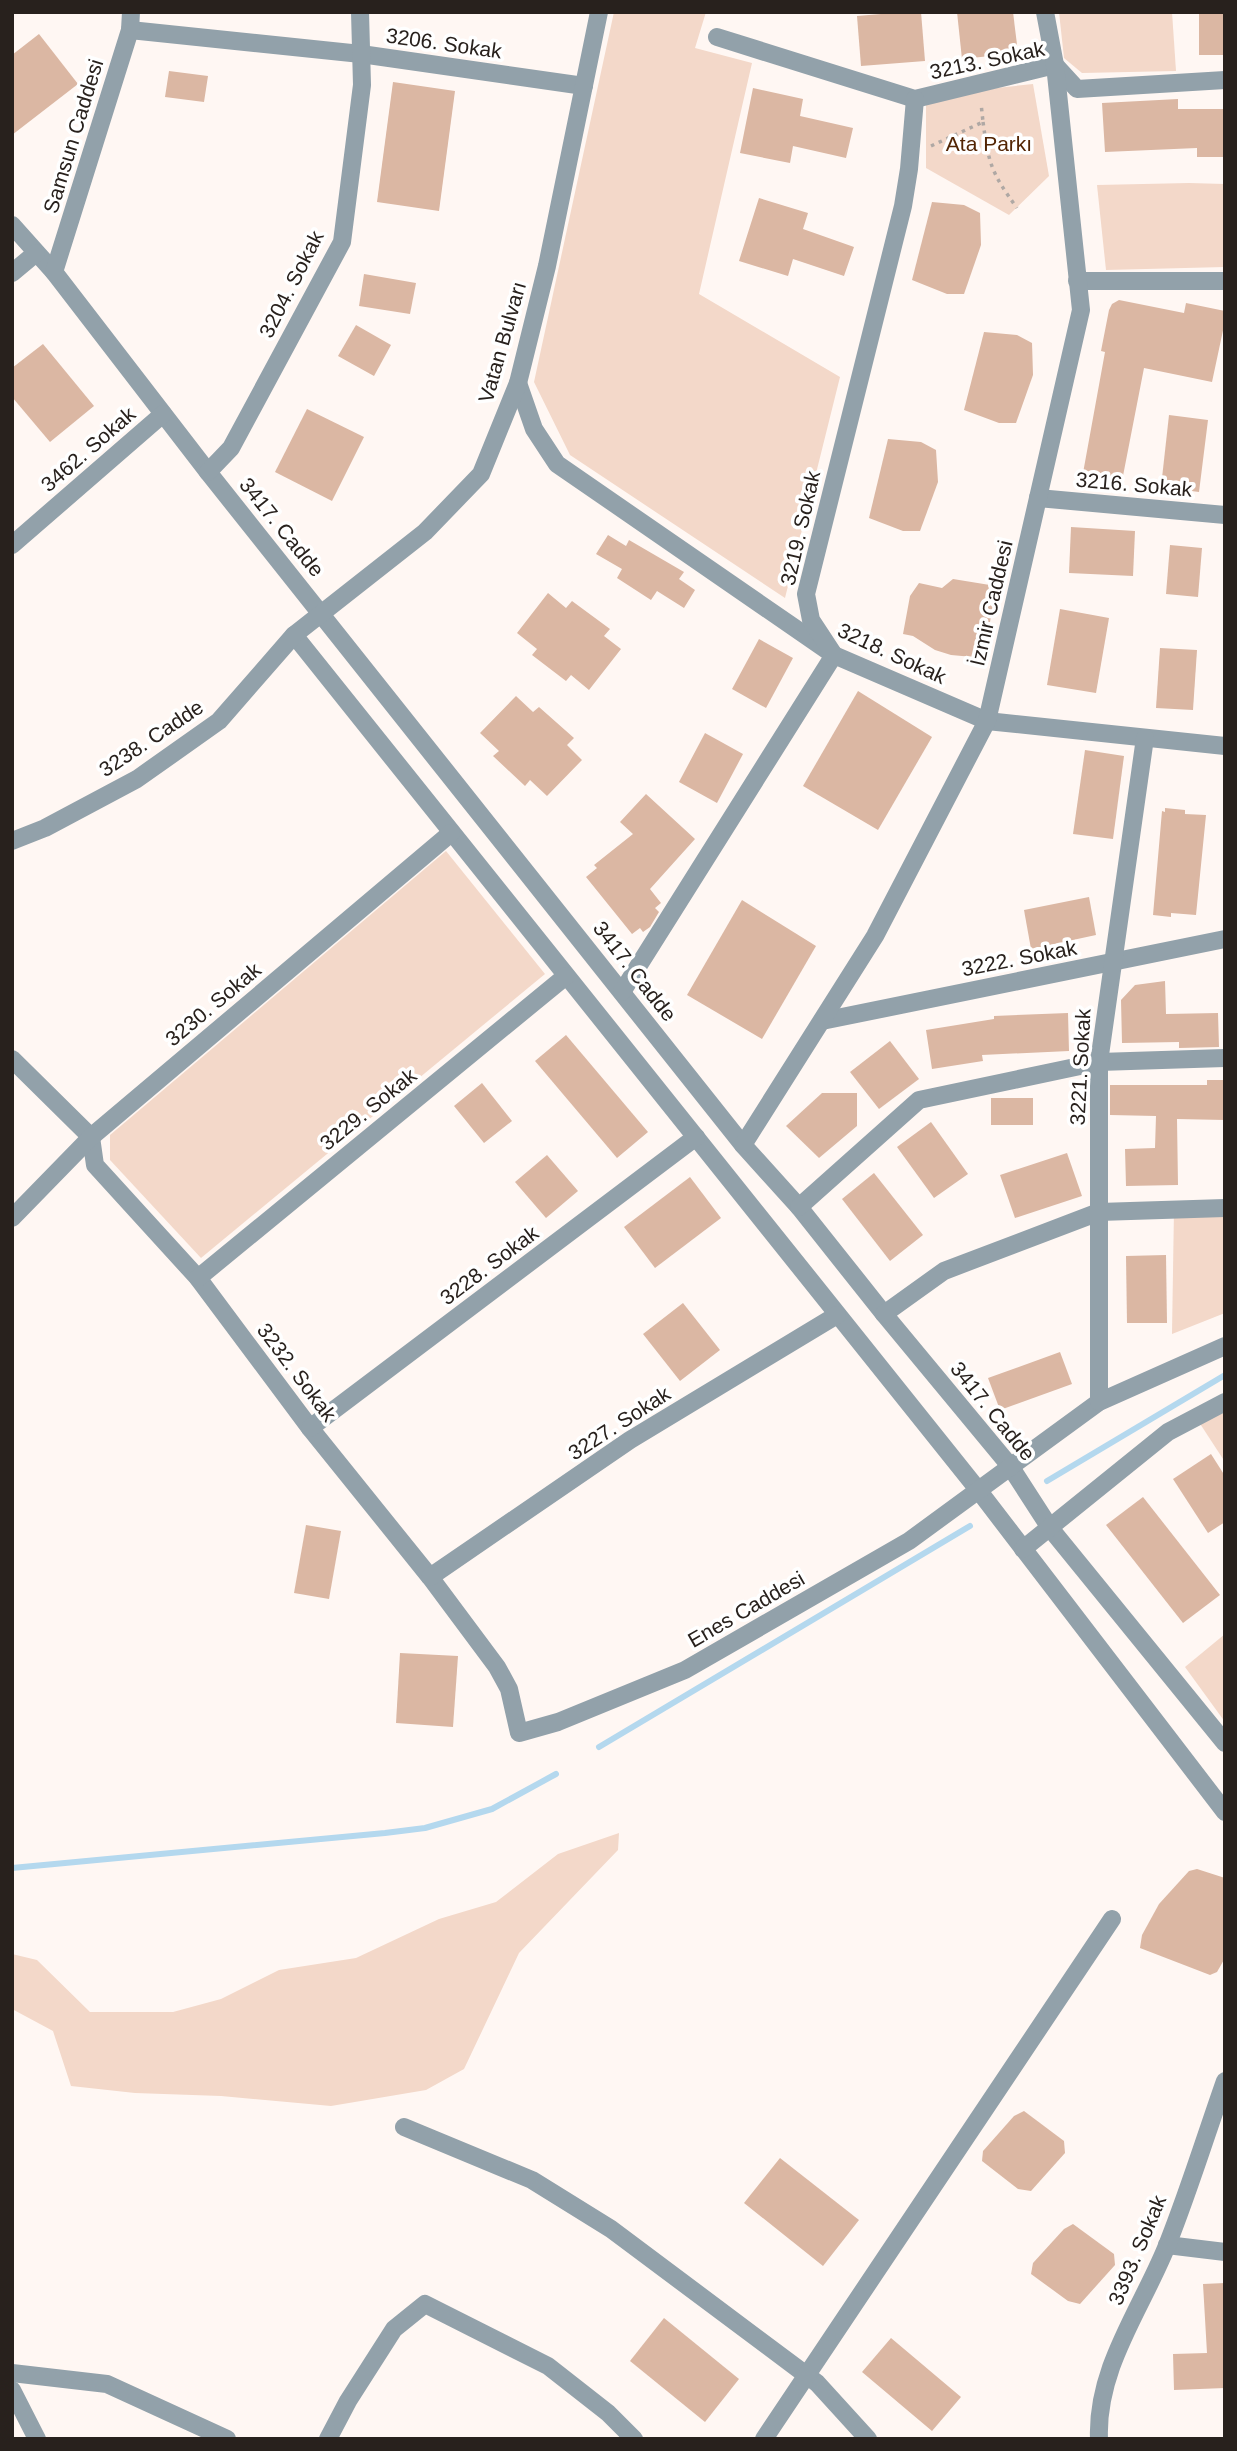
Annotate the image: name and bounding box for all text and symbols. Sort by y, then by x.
street label: 3206. Sokak [385,23,504,63]
street label: 3213. Sokak [928,37,1047,83]
street label: Samsun Caddesi [39,56,107,216]
park label: Ata Parkı [946,132,1032,155]
street label: 3204. Sokak [254,226,328,341]
street label: Vatan Bulvarı [474,279,530,405]
street label: 3462. Sokak [36,402,140,496]
street label: 3216. Sokak [1075,467,1194,501]
street label: 3219. Sokak [776,468,824,587]
street label: 3417. Cadde [235,473,329,581]
street label: İzmir Caddesi [965,538,1017,668]
street label: 3218. Sokak [834,618,950,688]
street label: 3238. Cadde [95,695,207,781]
street label: 3417. Cadde [589,917,681,1025]
street label: 3222. Sokak [959,935,1079,980]
street label: 3230. Sokak [161,957,265,1050]
street label: 3221. Sokak [1065,1008,1095,1126]
street label: 3229. Sokak [315,1063,421,1155]
street label: 3228. Sokak [435,1220,543,1309]
street label: 3232. Sokak [253,1318,342,1426]
street label: 3417. Cadde [946,1357,1040,1465]
street label: 3227. Sokak [564,1381,675,1464]
street label: Enes Caddesi [684,1566,808,1652]
street label: 3393. Sokak [1104,2191,1171,2308]

